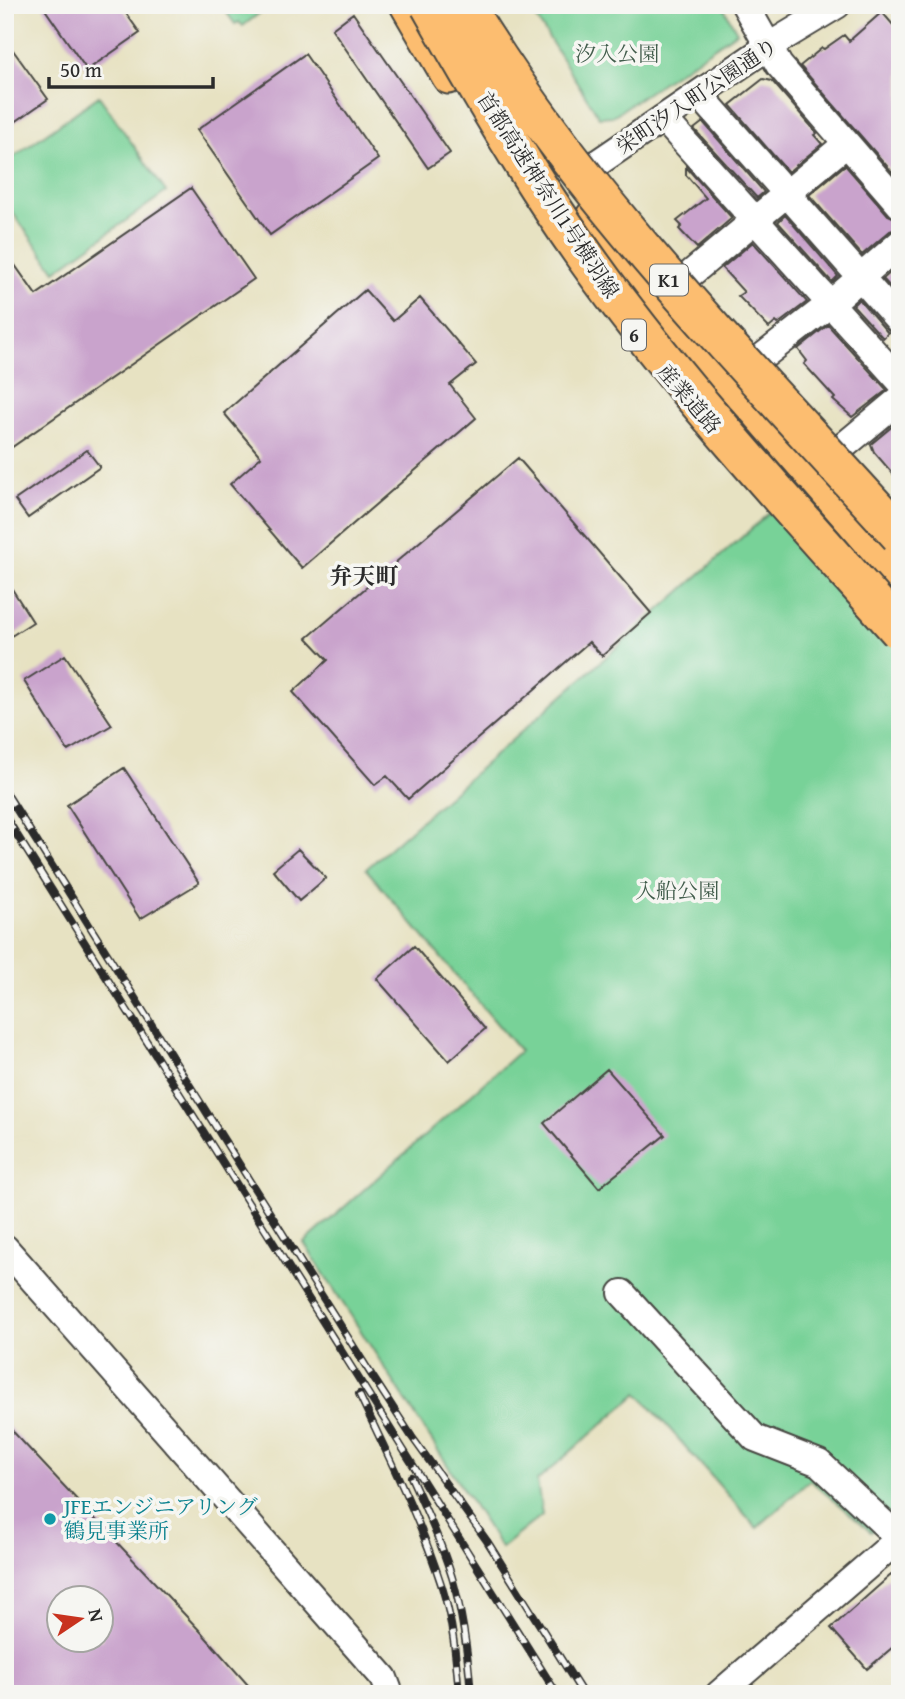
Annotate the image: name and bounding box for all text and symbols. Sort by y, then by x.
street label: 栄町汐入町公園通り [610,30,784,161]
park label: 汐入公園 [575,38,659,69]
scale bar [49,46,214,90]
text: 50 m [60,54,102,85]
street label: 首都高速神奈川1号横羽線 [470,85,627,304]
road number: K1 [650,264,688,296]
road number: 6 [622,320,646,350]
street label: 産業道路 [650,357,729,441]
district label: 弁天町 [330,559,399,592]
park label: 入船公園 [635,875,719,906]
place label: JFEエンジニアリング 鶴見事業所 [61,1491,258,1546]
marker: JFEエンジニアリング 鶴見事業所 [42,1511,58,1527]
north arrow [46,1584,116,1654]
text: N [81,1606,112,1625]

